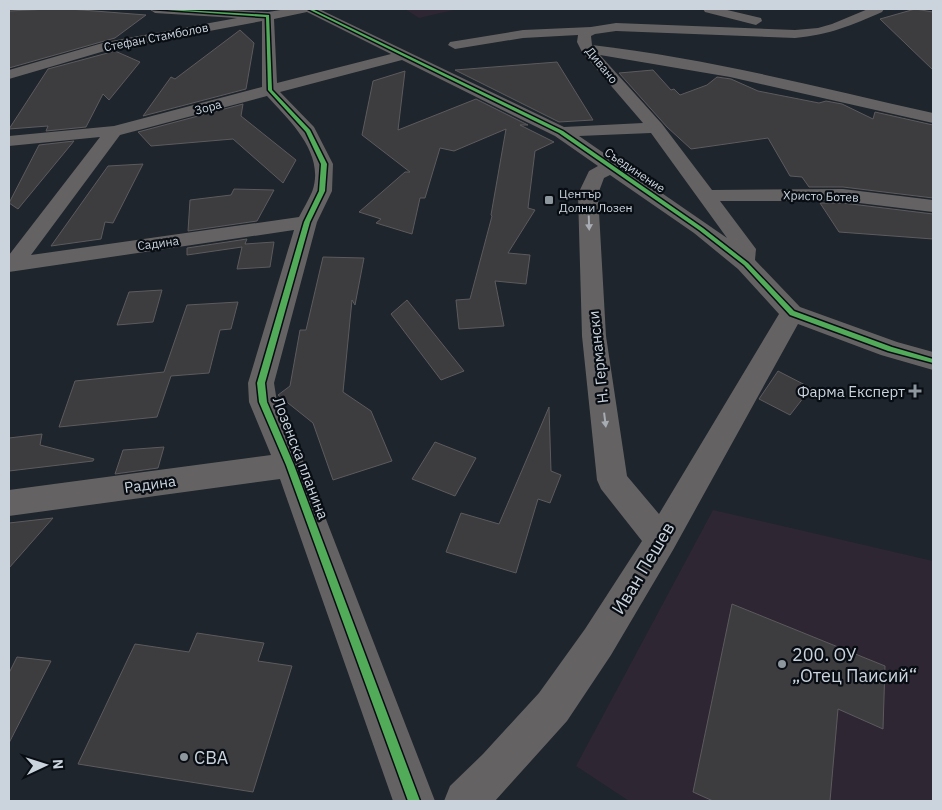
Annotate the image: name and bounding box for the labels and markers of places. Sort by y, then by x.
place label: Център Долни Лозен [559,186,633,215]
marker: Център Долни Лозен [543,194,555,206]
place label: Фарма Експерт [797,382,905,401]
marker: Фарма Експерт [909,385,921,397]
place label: 200. ОУ „Отец Паисий“ [792,643,917,687]
marker: 200. ОУ „Отец Паисий“ [776,658,788,670]
place label: CBA [194,746,229,769]
marker: CBA [178,751,190,763]

